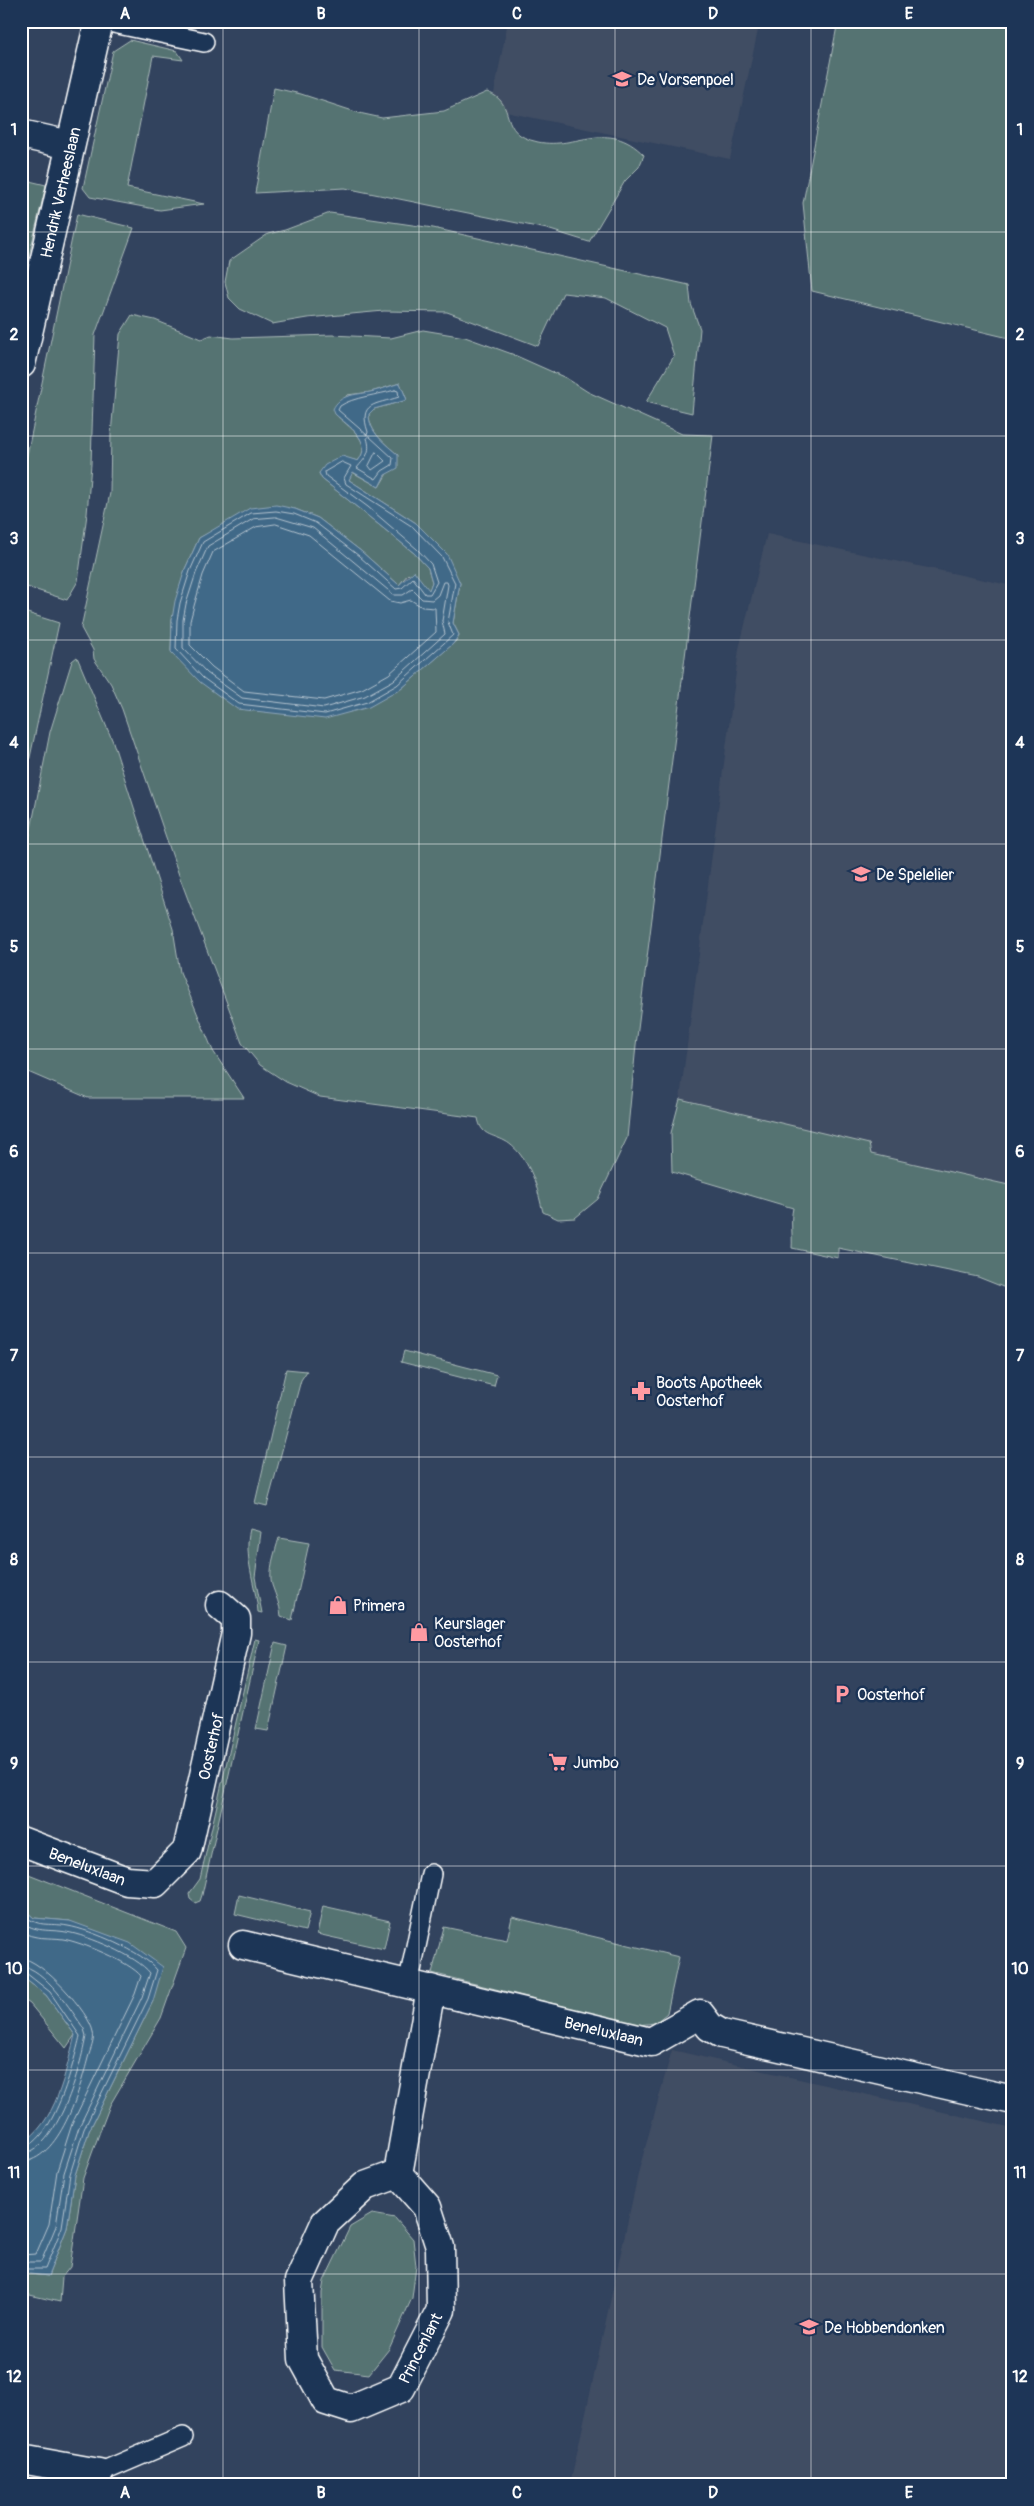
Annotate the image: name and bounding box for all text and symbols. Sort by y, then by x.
text: A [120,4,131,24]
text: B [316,4,326,24]
text: C [512,4,522,24]
text: D [708,4,718,24]
text: E [905,4,914,24]
school or university icon: De Vorsenpoel [611,68,633,90]
place label: De Vorsenpoel [637,70,734,90]
text: 1 [11,120,17,140]
text: 1 [1017,120,1023,140]
street label: Hendrik Verheeslaan [36,125,86,260]
text: 2 [10,325,19,345]
text: 2 [1016,325,1025,345]
text: 3 [10,529,19,549]
text: 3 [1016,529,1025,549]
text: 4 [9,733,19,753]
text: 4 [1015,733,1025,753]
school or university icon: De Spelelier [850,863,872,885]
place label: De Spelelier [876,865,954,885]
text: 5 [10,937,19,957]
text: 5 [1016,937,1025,957]
text: 6 [9,1142,19,1162]
text: 6 [1015,1142,1025,1162]
text: 7 [10,1346,19,1366]
text: 7 [1016,1346,1025,1366]
place label: Boots Apotheek Oosterhof [656,1373,763,1411]
pharmacy icon: Boots Apotheek Oosterhof [630,1380,652,1402]
text: 8 [10,1550,18,1570]
text: 8 [1016,1550,1024,1570]
shop icon: Primera [327,1594,349,1616]
place label: Primera [353,1596,405,1616]
place label: Keurslager Oosterhof [434,1614,506,1652]
shop icon: Keurslager Oosterhof [408,1621,430,1643]
parking icon: Oosterhof [831,1683,853,1705]
place label: Oosterhof [857,1685,926,1705]
street label: Oosterhof [194,1710,229,1782]
supermarket icon: Jumbo [547,1751,569,1773]
place label: Jumbo [573,1753,619,1773]
text: 9 [10,1754,18,1774]
text: 9 [1016,1754,1024,1774]
street label: Beneluxlaan [46,1843,128,1891]
text: 10 [5,1959,23,1979]
text: 10 [1011,1959,1029,1979]
street label: Beneluxlaan [562,2013,645,2051]
text: 11 [8,2163,20,2183]
text: 11 [1014,2163,1026,2183]
street label: Princenlant [395,2309,447,2387]
school or university icon: De Hobbendonken [798,2316,820,2338]
place label: De Hobbendonken [824,2318,945,2338]
text: 12 [6,2367,22,2387]
text: 12 [1012,2367,1028,2387]
text: A [120,2483,131,2503]
text: B [316,2483,326,2503]
text: C [512,2483,522,2503]
text: D [708,2483,718,2503]
text: E [905,2483,914,2503]

